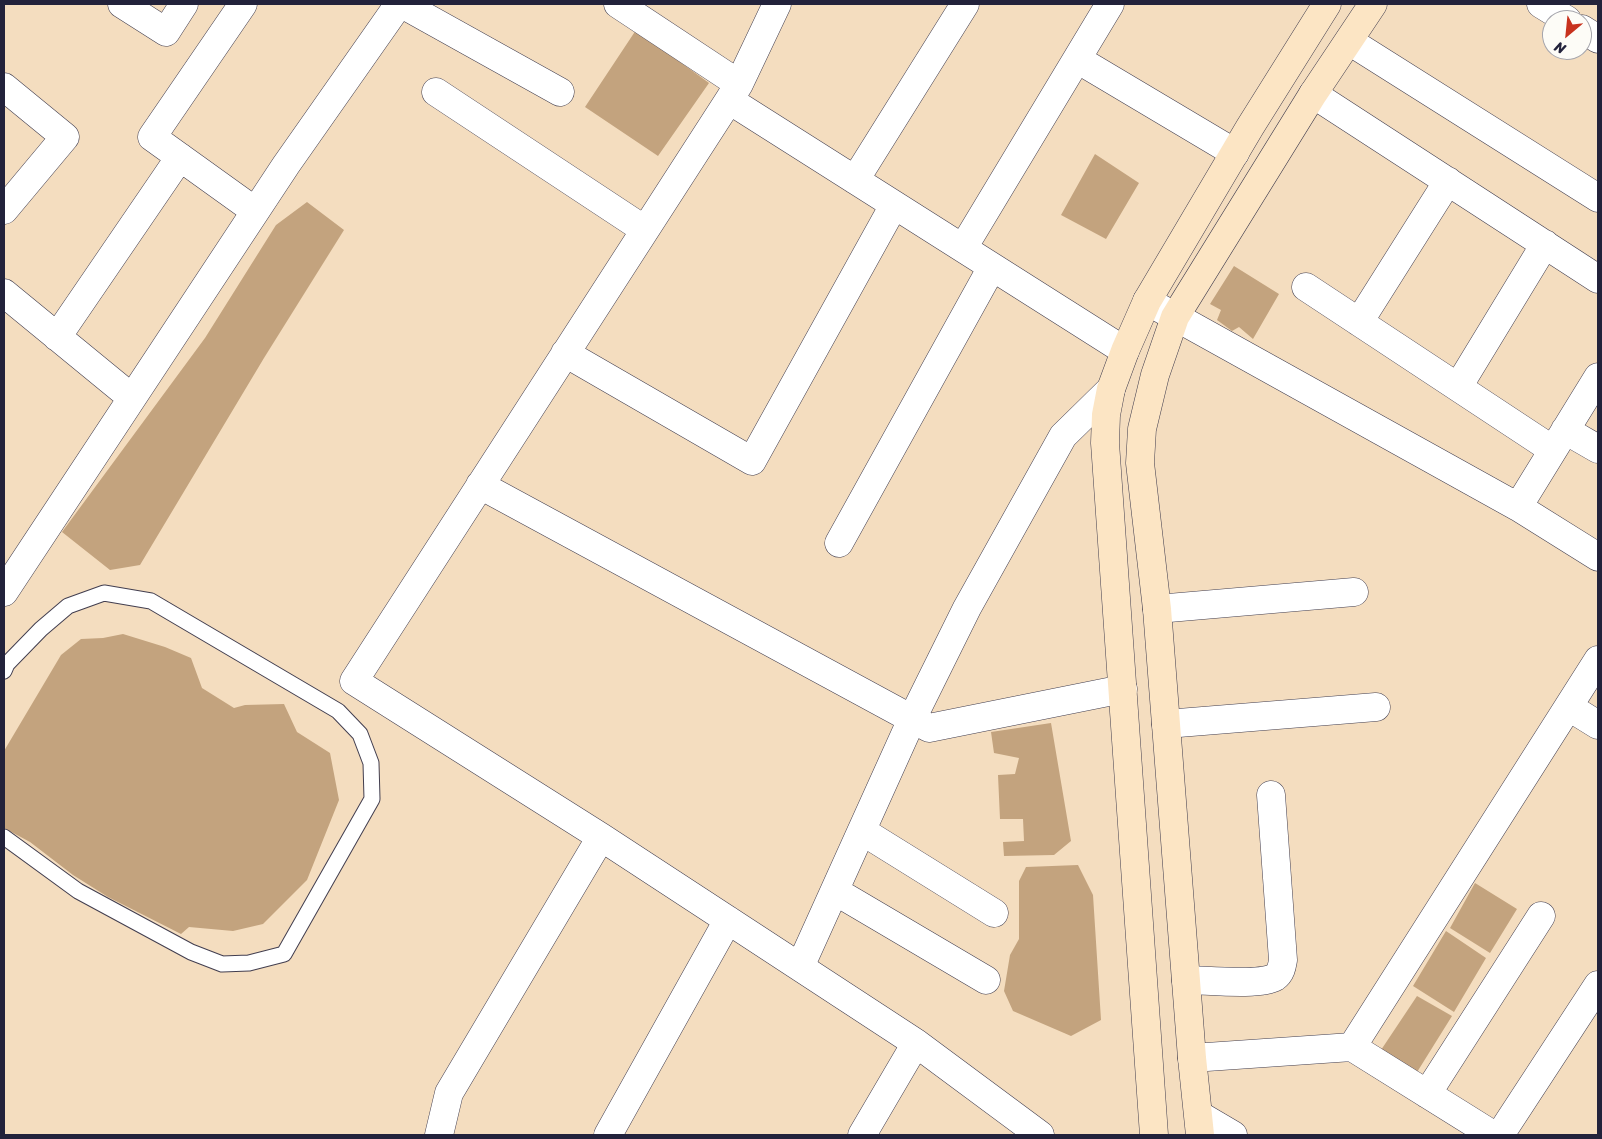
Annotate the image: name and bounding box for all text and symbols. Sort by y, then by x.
north arrow [1542,10,1592,60]
text: N [1550,34,1570,61]

